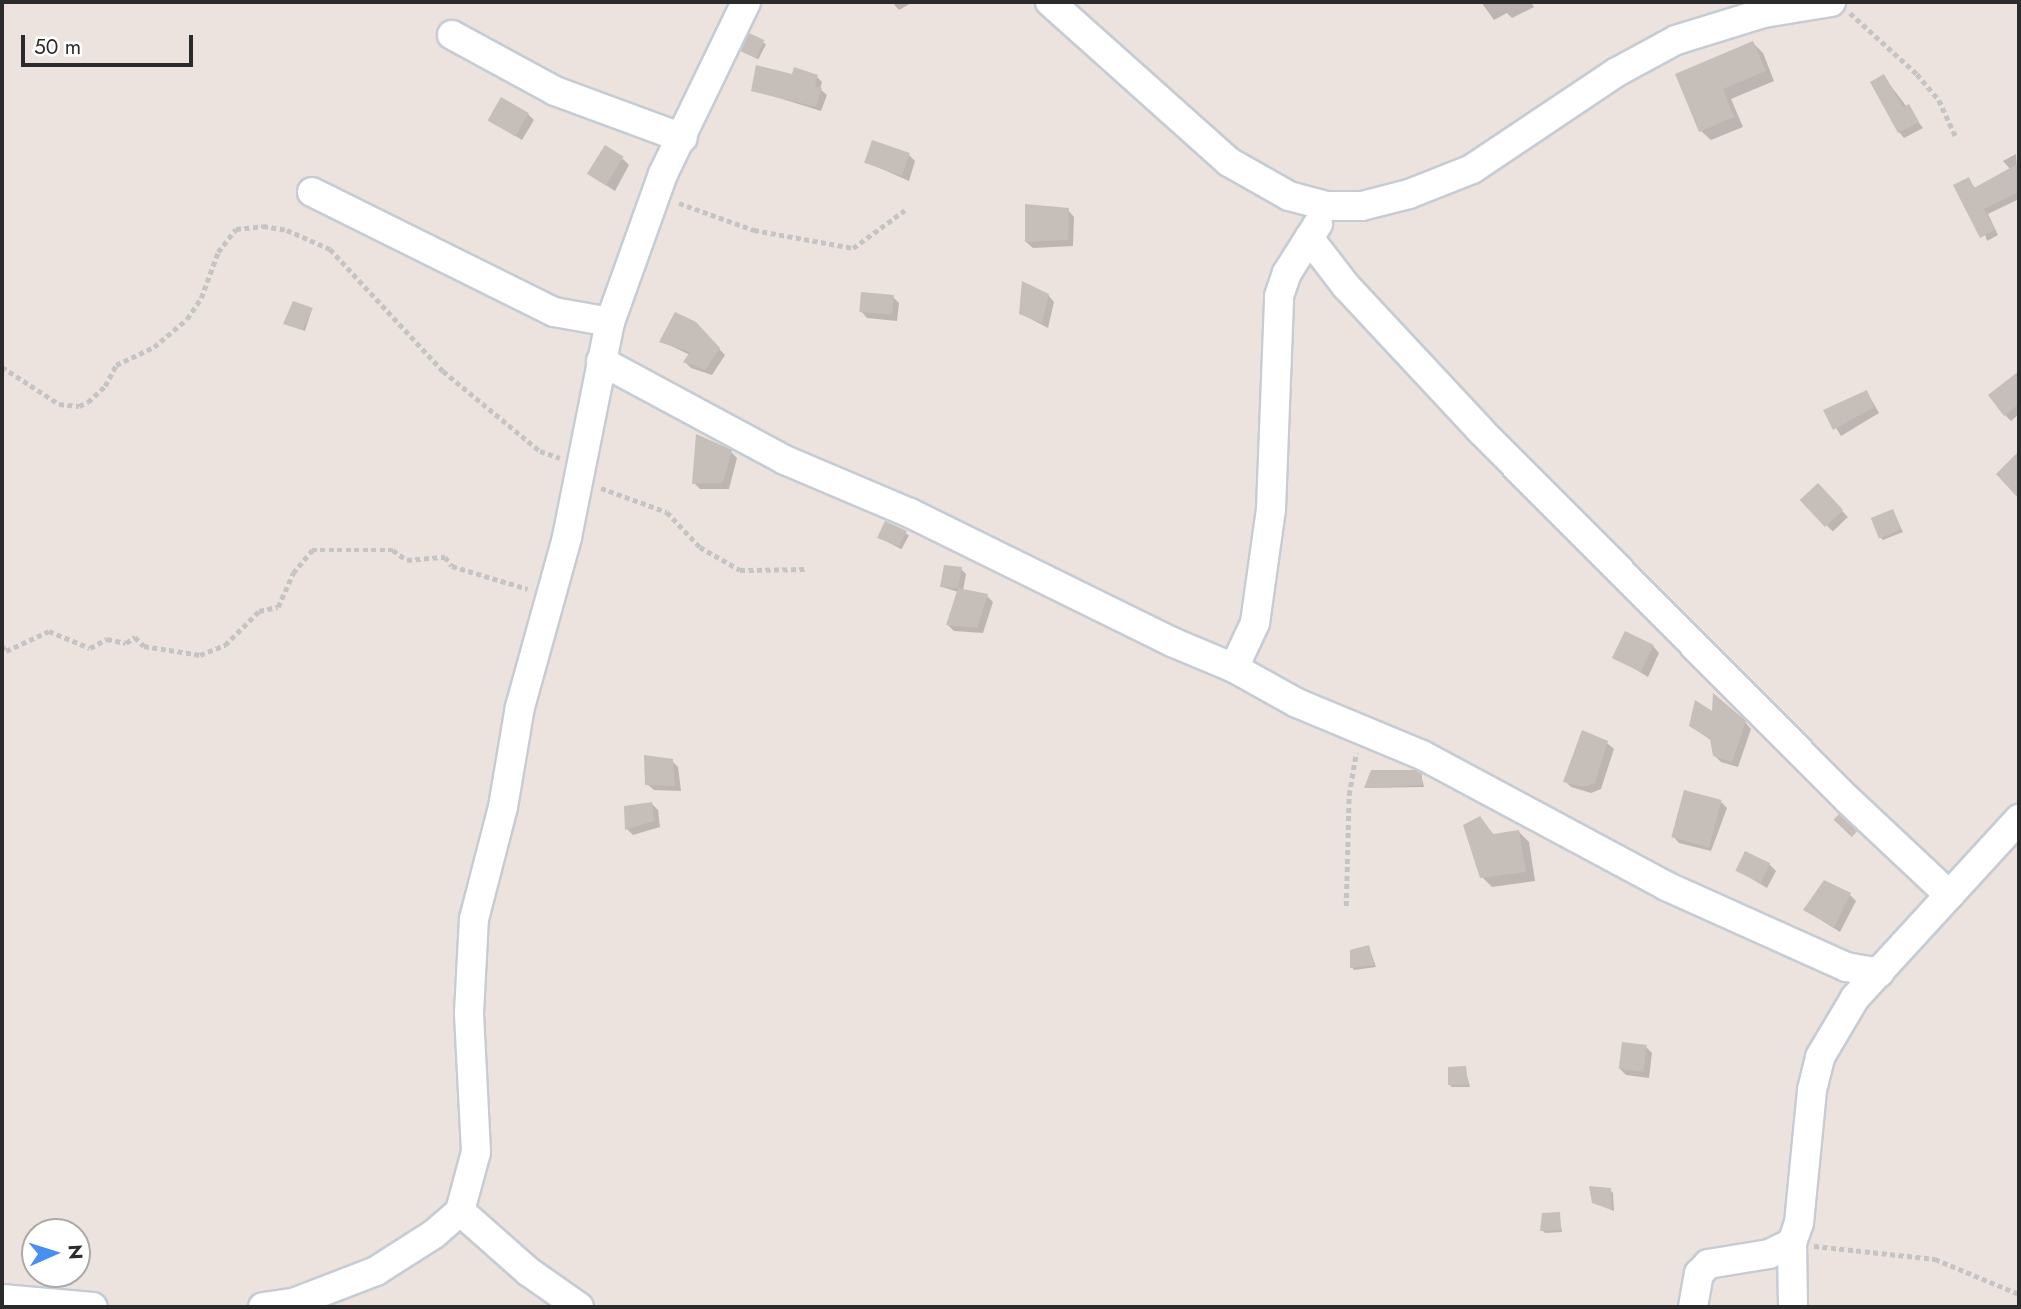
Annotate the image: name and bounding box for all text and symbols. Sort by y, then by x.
scale bar [24,21,196,65]
text: 50 m [34,32,81,62]
north arrow [21,1218,91,1288]
text: N [62,1244,89,1260]

